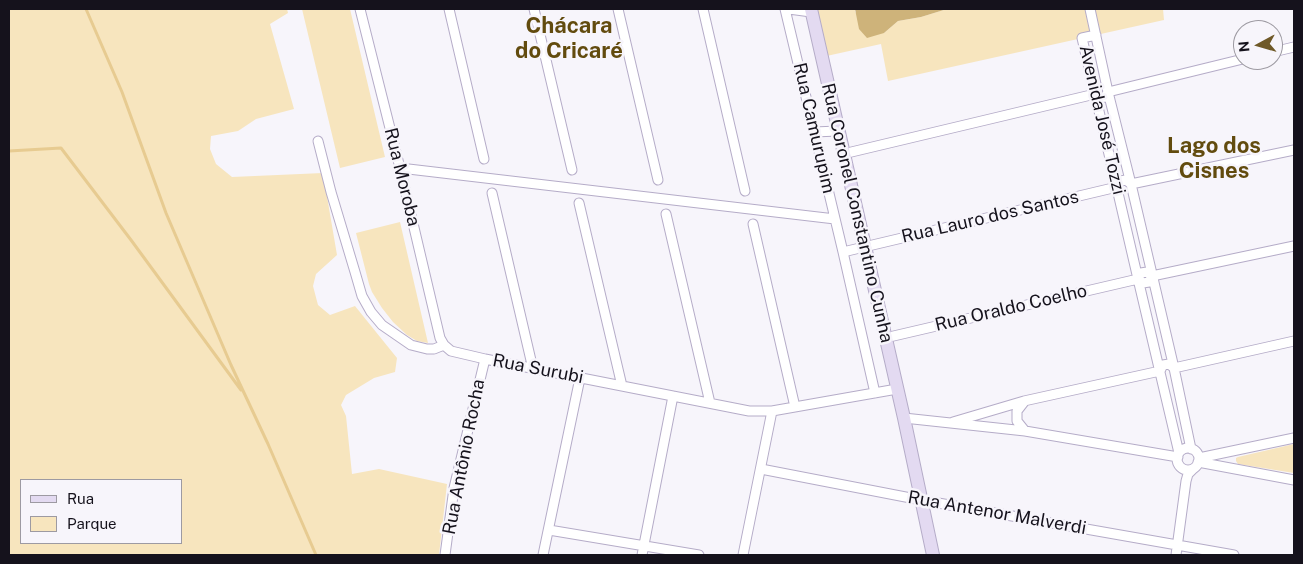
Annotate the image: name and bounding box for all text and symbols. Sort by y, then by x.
district label: Chácara do Cricaré [515,13,623,64]
north arrow [1233,20,1283,70]
text: N [1236,40,1253,53]
street label: Avenida José Tozzi [1074,43,1130,197]
street label: Rua Camurupim [788,60,840,196]
street label: Rua Coronel Constantino Cunha [817,81,897,345]
street label: Rua Moroba [379,126,425,228]
district label: Lago dos Cisnes [1167,133,1261,184]
street label: Rua Lauro dos Santos [899,186,1081,248]
street label: Rua Oraldo Coelho [933,280,1089,336]
street label: Rua Surubi [491,350,585,388]
street label: Rua Antônio Rocha [438,377,490,537]
legend [20,479,182,544]
street label: Rua Antenor Malverdi [906,487,1088,539]
text: Rua [67,490,94,507]
text: Parque [67,515,117,532]

